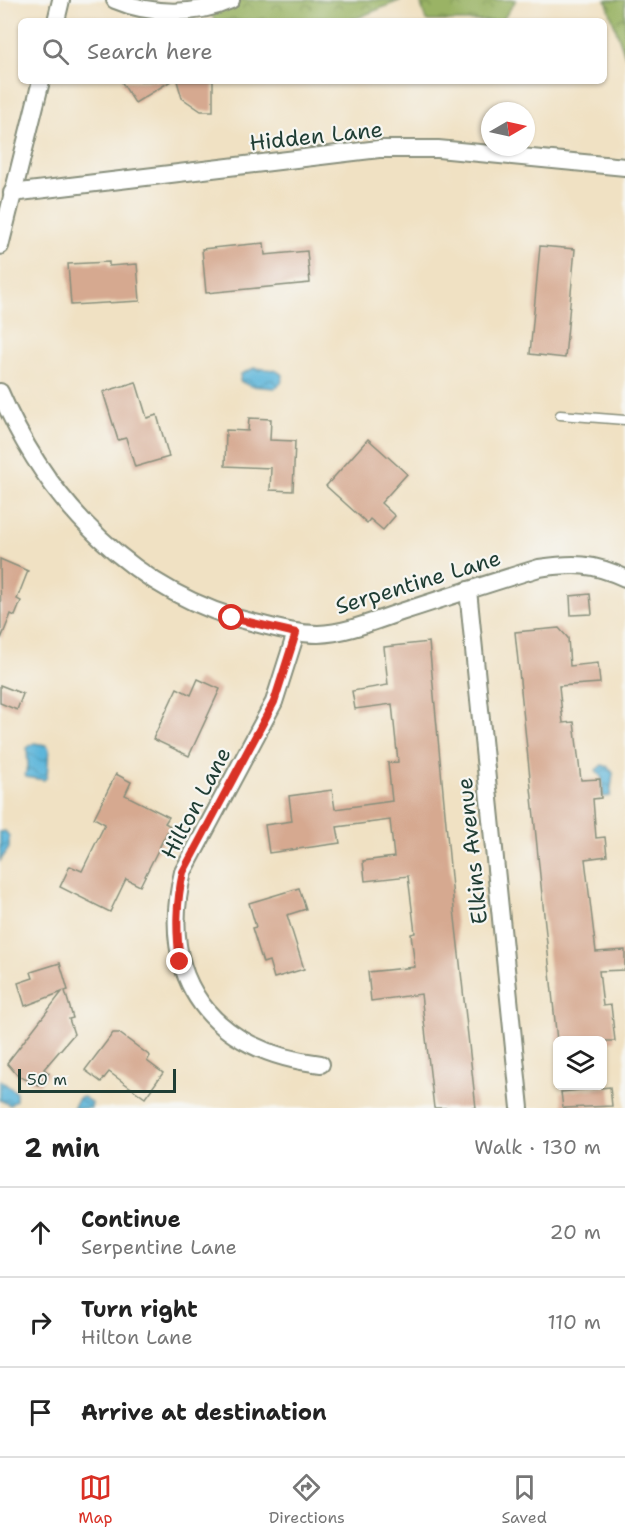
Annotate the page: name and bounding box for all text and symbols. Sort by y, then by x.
search box [18,18,607,84]
icon: search [39,35,72,68]
text: Search here [87,37,213,66]
north arrow [481,102,535,156]
street label: Hidden Lane [248,115,384,157]
street label: Serpentine Lane [332,543,504,621]
route start [218,604,244,630]
street label: Hilton Lane [154,742,238,864]
street label: Elkins Avenue [450,776,494,926]
route end [166,948,192,974]
map controls [553,1036,607,1090]
button: layers [553,1036,607,1090]
scale bar [18,1066,176,1094]
text: 50 m [27,1069,67,1090]
text: 2 min [24,1130,100,1165]
text: Walk · 130 m [474,1134,601,1160]
text: Continue [81,1205,181,1234]
icon: ahead [24,1216,57,1249]
text: 20 m [550,1219,601,1245]
text: Serpentine Lane [81,1234,237,1260]
text: Turn right [81,1295,198,1324]
icon: right [24,1306,57,1339]
text: 110 m [547,1309,601,1335]
text: Hilton Lane [81,1324,193,1350]
icon: arrive [24,1396,57,1429]
text: Arrive at destination [81,1398,327,1427]
tab: Map [78,1471,112,1528]
tab: Directions [269,1471,345,1528]
tab: Saved [501,1471,547,1528]

